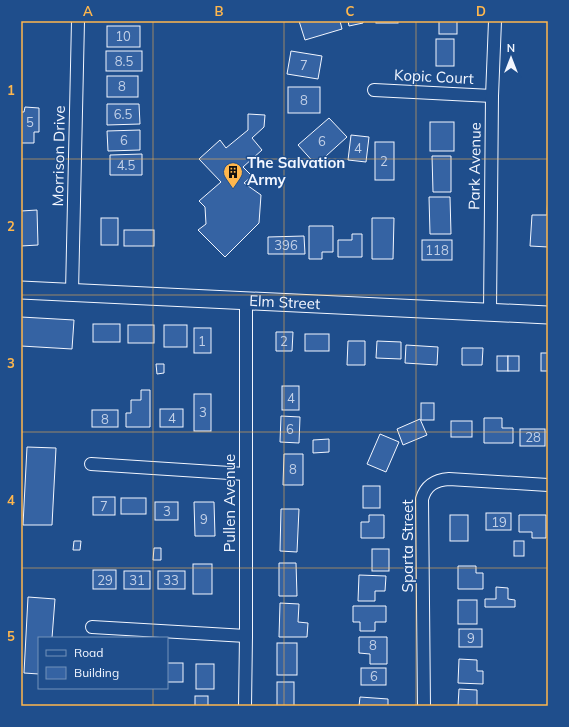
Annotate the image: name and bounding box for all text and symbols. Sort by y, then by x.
text: A [83,3,93,19]
text: B [215,3,224,19]
text: C [346,3,355,19]
text: D [476,3,486,19]
house number: 10 [115,28,131,44]
north arrow [491,38,531,78]
text: N [507,41,515,55]
house number: 8.5 [115,53,133,69]
house number: 7 [300,57,308,73]
street label: Kopic Court [394,65,474,88]
house number: 8 [118,78,126,94]
text: 1 [7,82,15,98]
house number: 8 [300,92,308,108]
street label: Morrison Drive [48,105,69,207]
house number: 6.5 [114,106,132,122]
house number: 5 [26,114,34,130]
street label: Park Avenue [464,122,485,210]
house number: 6 [120,132,128,148]
house number: 6 [318,133,326,149]
house number: 4 [354,140,362,156]
place label: The Salvation Army [247,153,345,189]
house number: 2 [380,153,388,169]
house number: 4.5 [117,157,135,173]
building icon: The Salvation Army [222,161,244,189]
text: 2 [7,218,15,234]
house number: 396 [274,237,298,253]
house number: 118 [425,242,449,258]
street label: Elm Street [249,291,321,313]
house number: 1 [198,333,206,349]
house number: 2 [280,333,288,349]
text: 3 [7,355,15,371]
house number: 4 [287,390,295,406]
house number: 3 [199,404,207,420]
house number: 4 [168,410,176,426]
house number: 8 [101,411,109,427]
house number: 6 [286,421,294,437]
house number: 28 [525,429,541,445]
street label: Pullen Avenue [220,454,239,552]
house number: 8 [289,461,297,477]
text: 4 [7,492,15,508]
house number: 7 [100,498,108,514]
street label: Sparta Street [398,500,417,592]
house number: 3 [163,503,171,519]
house number: 9 [200,511,208,527]
house number: 19 [491,514,507,530]
house number: 29 [97,572,113,588]
house number: 31 [129,572,145,588]
house number: 33 [163,572,179,588]
text: 5 [7,628,15,644]
house number: 9 [467,630,475,646]
legend [38,637,168,689]
house number: 8 [369,637,377,653]
text: Road [74,645,103,660]
text: Building [74,665,119,680]
house number: 6 [370,668,378,684]

